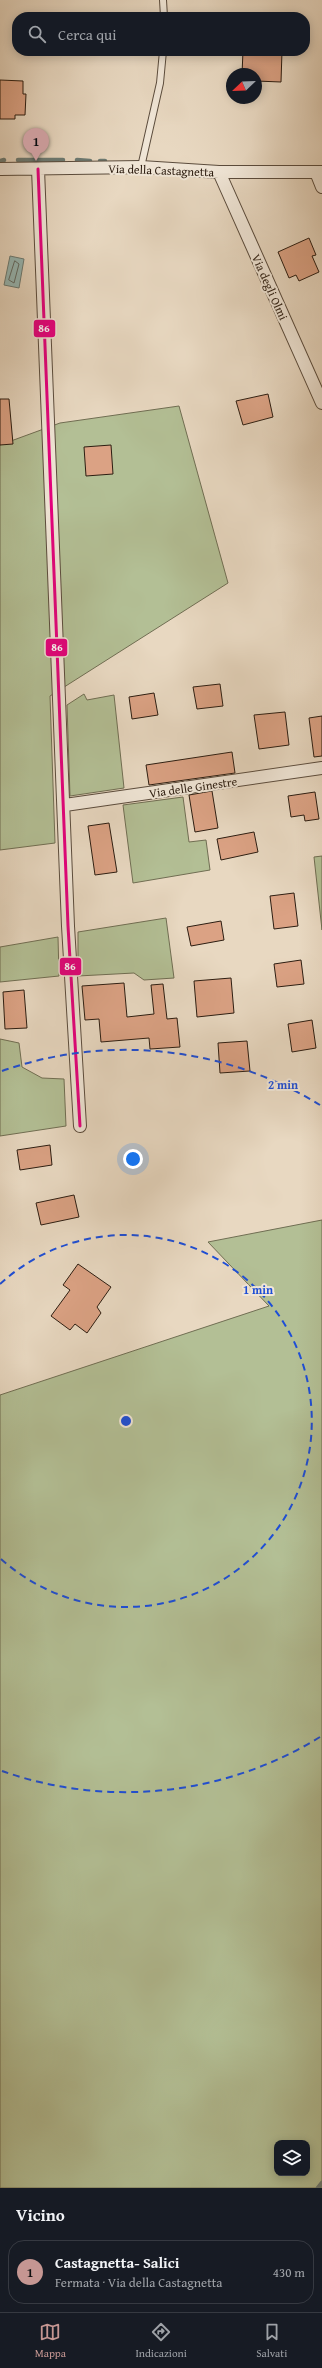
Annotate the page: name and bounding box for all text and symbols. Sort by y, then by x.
search box [12,12,310,56]
icon: search [26,23,48,45]
text: Cerca qui [58,24,116,45]
north arrow [226,68,262,104]
pin: 1 [23,128,49,161]
street label: Via della Castagnetta [108,160,215,180]
street label: Via degli Olmi [248,251,292,323]
line badge: 86 [33,319,56,338]
text: 86 [38,320,50,336]
line badge: 86 [45,638,68,657]
text: 86 [51,639,63,655]
street label: Via delle Ginestre [148,772,239,802]
line badge: 86 [59,957,82,976]
text: 86 [64,958,76,974]
text: 2 min [268,1076,298,1093]
your location [123,1149,143,1169]
text: 1 min [243,1281,273,1298]
centre of rings [119,1414,133,1428]
map controls [274,2140,310,2176]
button: layers [274,2140,310,2176]
text: Vicino [16,2202,65,2227]
text: Castagnetta- Salici [55,2252,179,2273]
text: 1 [27,2263,33,2282]
text: 430 m [273,2263,305,2282]
text: Fermata · Via della Castagnetta [55,2273,222,2292]
tab: Mappa [35,2321,66,2361]
tab: Indicazioni [135,2321,187,2361]
tab: Salvati [256,2321,287,2361]

